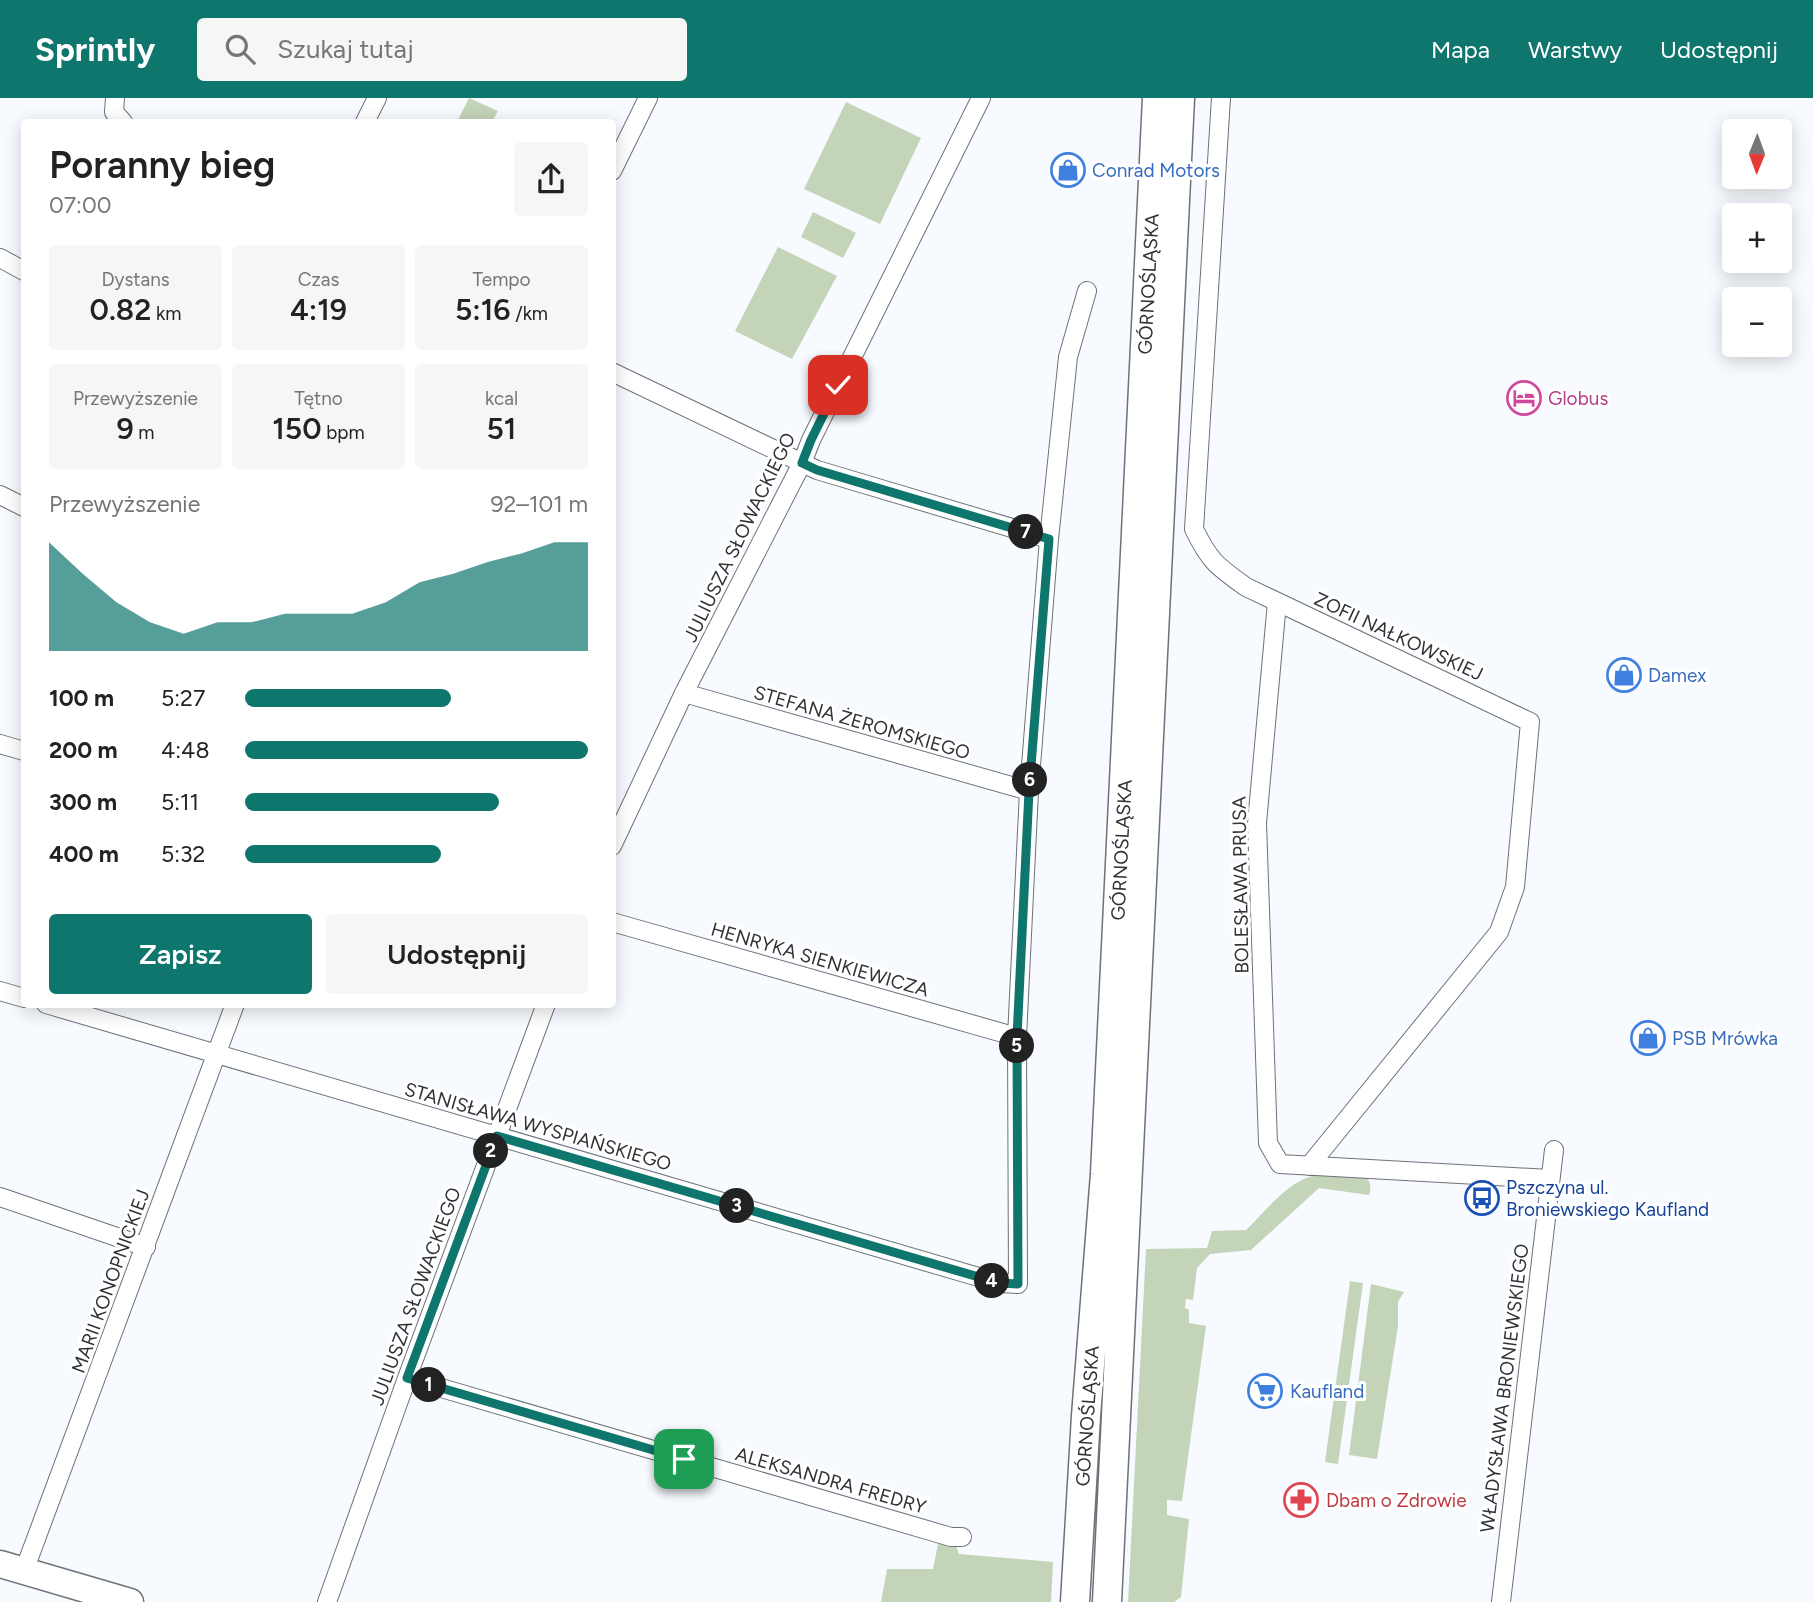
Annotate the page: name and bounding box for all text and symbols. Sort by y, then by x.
search box [197,18,687,81]
text: Sprintly [35,30,155,69]
icon: search [221,30,259,68]
text: Szukaj tutaj [277,33,414,65]
text: Mapa [1431,35,1490,64]
text: Warstwy [1528,35,1622,64]
text: Udostępnij [1660,35,1778,64]
north arrow [1722,119,1792,189]
map controls [1722,119,1792,357]
text: Poranny bieg [49,142,275,188]
button: share [514,142,588,216]
shop icon: Conrad Motors [1049,151,1087,189]
place label: Conrad Motors [1092,159,1220,182]
text: 07:00 [49,191,111,219]
button: + [1722,203,1792,273]
street label: GÓRNOŚLĄSKA [1133,213,1164,355]
text: Dystans [101,268,170,291]
text: Czas [298,268,339,291]
text: Tempo [472,268,531,291]
button: − [1722,287,1792,357]
text: 0.82 [90,291,151,328]
text: 4:19 [290,291,347,328]
text: 5:16 [455,291,511,328]
text: km [151,302,181,325]
text: /km [511,302,548,325]
pin [808,355,868,415]
icon: check [819,366,857,404]
hotel icon: Globus [1505,379,1543,417]
text: Przewyższenie [73,387,198,410]
text: Tętno [294,387,343,410]
text: kcal [485,387,518,410]
place label: Globus [1548,387,1608,410]
text: 9 [116,410,134,447]
text: 150 [272,410,322,447]
text: 51 [487,410,516,447]
text: m [134,421,155,444]
text: bpm [322,421,365,444]
street label: JULIUSZA SŁOWACKIEGO [679,429,800,646]
text: Przewyższenie [49,490,200,518]
text: 92–101 m [490,490,588,518]
pin: 7 [1009,514,1044,550]
text: 7 [1020,520,1031,543]
street label: ZOFII NAŁKOWSKIEJ [1311,587,1487,686]
shop icon: Damex [1605,656,1643,694]
place label: Damex [1648,664,1706,687]
street label: STEFANA ŻEROMSKIEGO [751,681,973,764]
text: 100 m [49,684,114,712]
text: 5:27 [161,684,205,712]
text: 200 m [49,736,118,764]
text: 4:48 [161,736,210,764]
pin: 6 [1012,762,1048,798]
text: 6 [1024,768,1035,791]
street label: GÓRNOŚLĄSKA [1106,779,1137,921]
text: 300 m [49,788,117,816]
text: 5:11 [161,788,199,816]
street label: BOLESŁAWA PRUSA [1227,796,1254,974]
text: 400 m [49,840,119,868]
text: 5:32 [161,840,205,868]
button: Zapisz [49,914,312,994]
button: Udostępnij [326,914,588,994]
street label: HENRYKA SIENKIEWICZA [708,917,932,1002]
shop icon: PSB Mrówka [1629,1019,1667,1057]
place label: PSB Mrówka [1672,1027,1778,1050]
pin: 5 [1000,1028,1034,1063]
text: 5 [1011,1034,1022,1057]
street label: STANISŁAWA WYSPIAŃSKIEGO [402,1077,674,1176]
pin: 2 [474,1134,508,1168]
text: 2 [485,1139,496,1162]
place label: Pszczyna ul. Broniewskiego Kaufland [1506,1176,1709,1221]
bus stop icon: Pszczyna ul. Broniewskiego Kaufland [1463,1179,1501,1217]
street label: JULIUSZA SŁOWACKIEGO [365,1184,466,1408]
street label: MARII KONOPNICKIEJ [66,1186,154,1376]
pin: 3 [720,1188,754,1224]
text: 3 [731,1194,742,1217]
street label: WŁADYSŁAWA BRONIEWSKIEGO [1475,1242,1534,1534]
pin: 4 [974,1264,1010,1298]
text: 4 [985,1269,998,1292]
street label: GÓRNOŚLĄSKA [1071,1345,1104,1487]
pin: 1 [412,1368,446,1402]
supermarket icon: Kaufland [1246,1372,1284,1410]
text: 1 [424,1373,433,1396]
place label: Kaufland [1290,1380,1364,1403]
pin [654,1429,714,1489]
icon: arrive [665,1440,703,1478]
street label: ALEKSANDRA FREDRY [733,1442,929,1519]
pharmacy icon: Dbam o Zdrowie [1282,1481,1320,1519]
place label: Dbam o Zdrowie [1326,1489,1467,1512]

